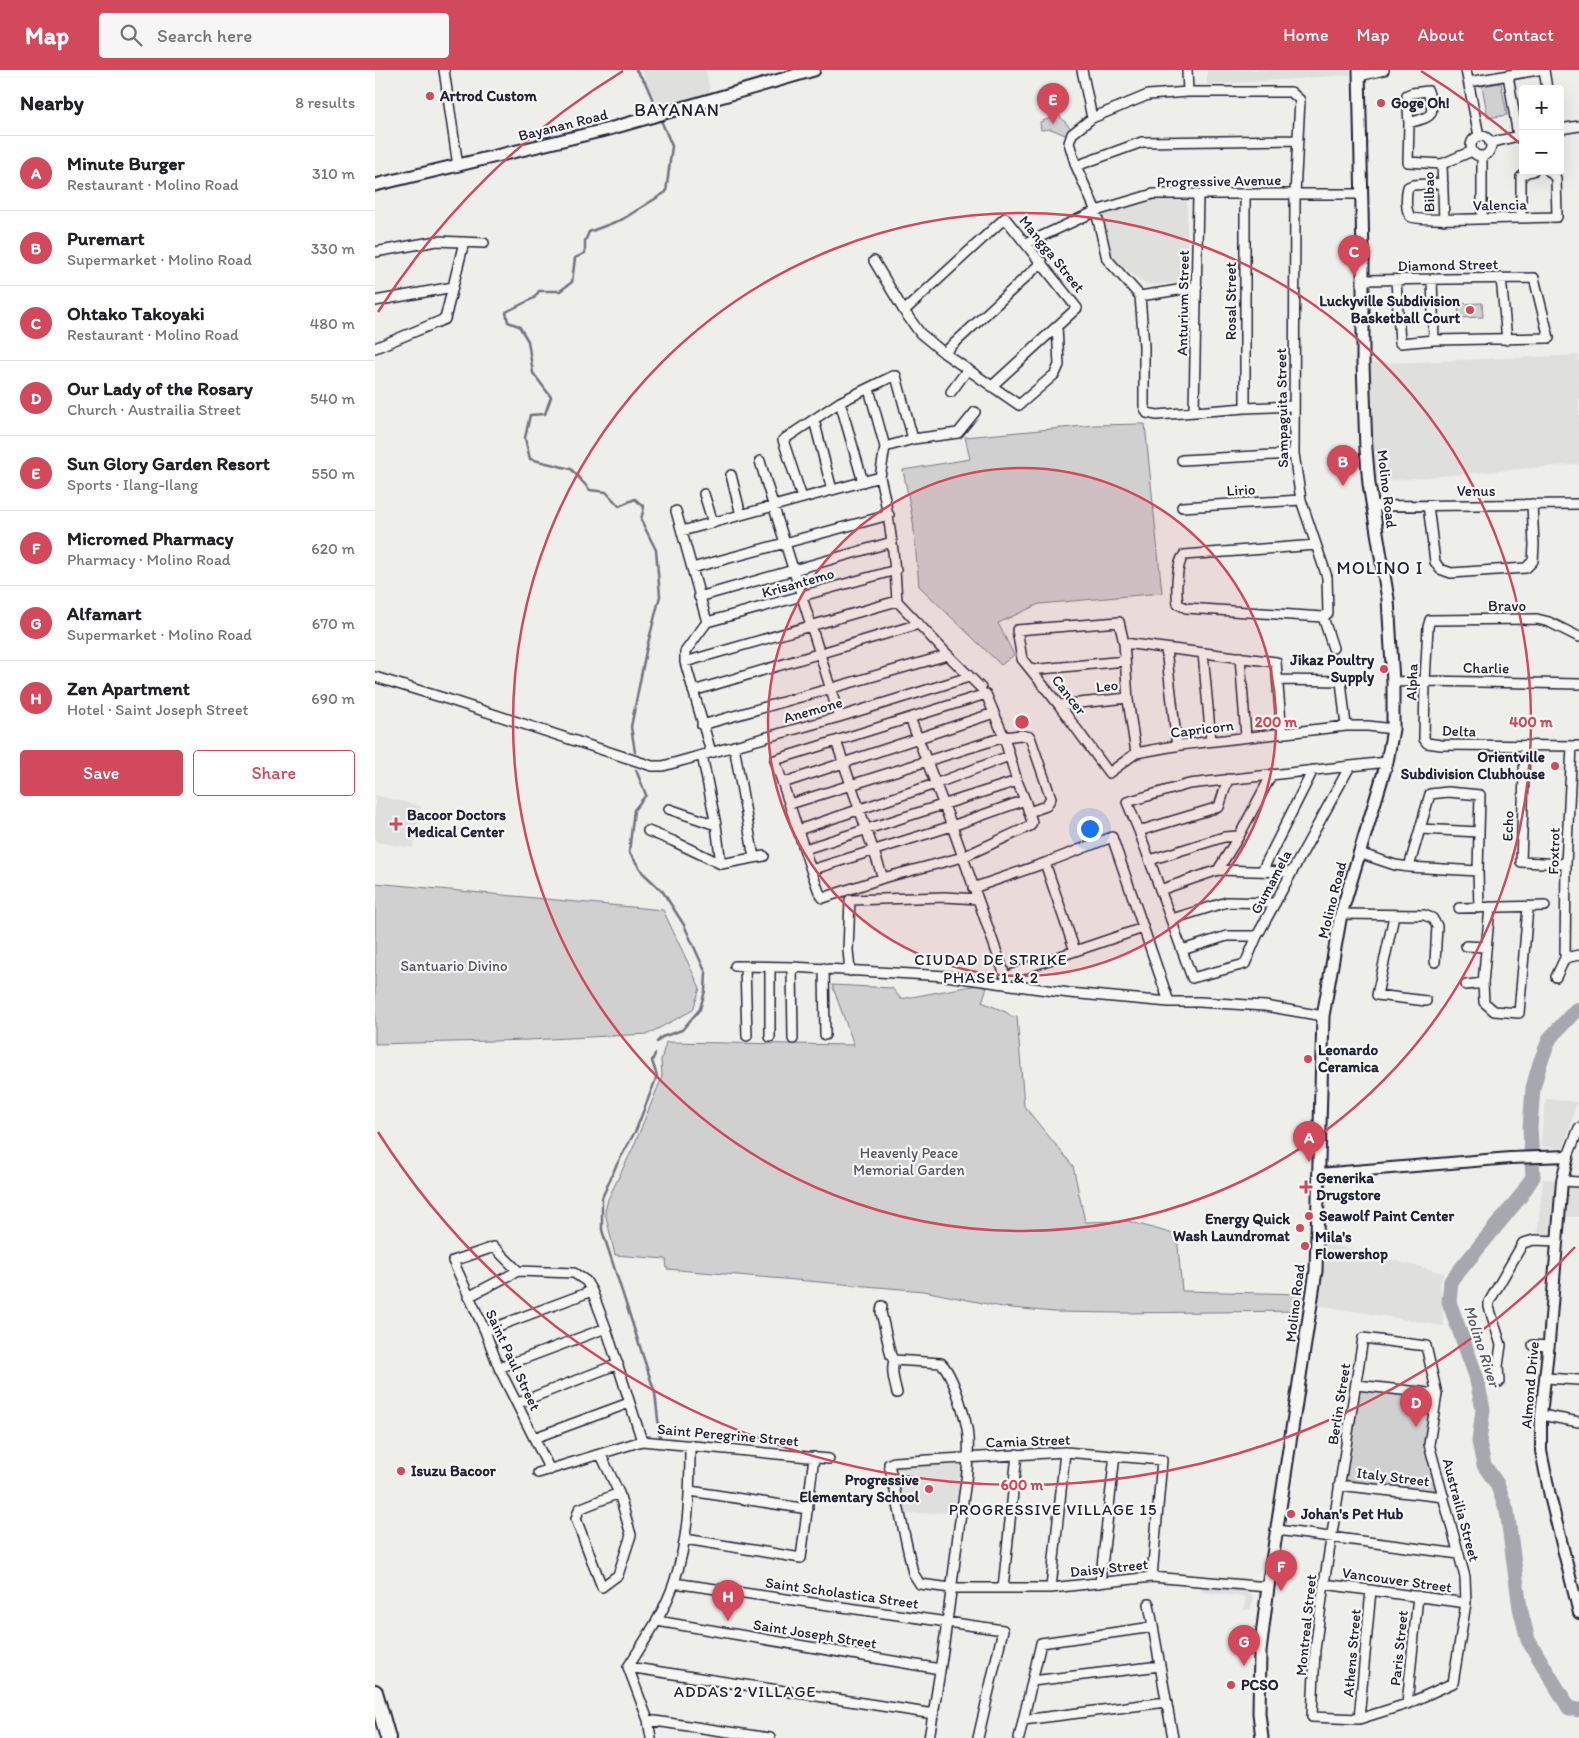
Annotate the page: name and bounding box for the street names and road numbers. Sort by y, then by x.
street label: Bayanan Road [516,105,610,145]
street label: Progressive Avenue [1157,171,1281,191]
street label: Bilbao [1420,172,1438,212]
street label: Valencia [1473,196,1527,214]
street label: Mangga Street [1015,212,1089,296]
street label: Anturium Street [1173,249,1193,356]
street label: Diamond Street [1398,255,1499,275]
street label: Rosal Street [1222,261,1240,340]
street label: Sampaguita Street [1272,348,1292,468]
street label: Molino Road [1373,449,1401,529]
street label: Lirio [1226,480,1256,500]
street label: Venus [1457,482,1496,500]
street label: Krisantemo [760,564,836,602]
street label: Bravo [1488,597,1526,615]
street label: Charlie [1463,659,1509,677]
street label: Alpha [1402,663,1422,701]
street label: Cancer [1048,671,1090,719]
street label: Leo [1095,676,1119,696]
street label: Anemone [781,693,845,727]
street label: Capricorn [1169,716,1235,742]
street label: Delta [1442,721,1477,741]
street label: Echo [1498,810,1518,842]
street label: Foxtrot [1544,827,1564,875]
street label: Gumamela [1247,847,1295,917]
street label: Molino Road [1314,860,1350,940]
street label: Molino Road [1281,1263,1309,1343]
street label: Saint Paul Street [482,1307,544,1414]
street label: Almond Drive [1517,1341,1543,1429]
street label: Berlin Street [1324,1361,1354,1446]
street label: Saint Peregrine Street [656,1420,800,1450]
street label: Camia Street [985,1431,1071,1451]
street label: Austrailia Street [1439,1456,1484,1564]
street label: Italy Street [1355,1464,1431,1490]
street label: Daisy Street [1069,1555,1149,1581]
street label: Vancouver Street [1341,1563,1453,1597]
street label: Saint Scholastica Street [764,1573,920,1613]
street label: Montreal Street [1292,1573,1320,1677]
street label: Athens Street [1339,1608,1365,1698]
street label: Paris Street [1386,1609,1412,1687]
street label: Saint Joseph Street [752,1615,878,1653]

